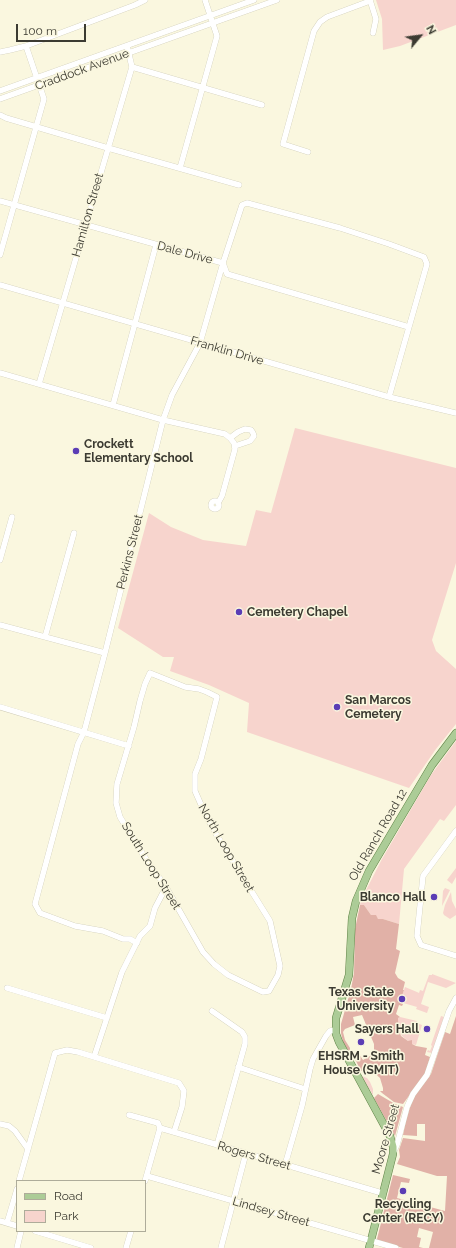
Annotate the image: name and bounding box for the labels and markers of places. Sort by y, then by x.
place label: Crockett Elementary School [84,437,193,465]
marker: Crockett Elementary School [71,446,81,456]
place label: Cemetery Chapel [247,605,347,619]
marker: Cemetery Chapel [234,607,244,617]
place label: San Marcos Cemetery [345,693,411,721]
marker: San Marcos Cemetery [332,702,342,712]
place label: Blanco Hall [360,890,426,904]
marker: Blanco Hall [429,892,439,902]
place label: Texas State University [328,985,394,1013]
marker: Texas State University [397,994,407,1004]
place label: Sayers Hall [355,1022,419,1036]
marker: Sayers Hall [422,1024,432,1034]
marker: EHSRM - Smith House (SMIT) [356,1037,366,1047]
place label: EHSRM - Smith House (SMIT) [318,1049,404,1077]
marker: Recycling Center (RECY) [398,1186,408,1196]
place label: Recycling Center (RECY) [363,1197,443,1225]

